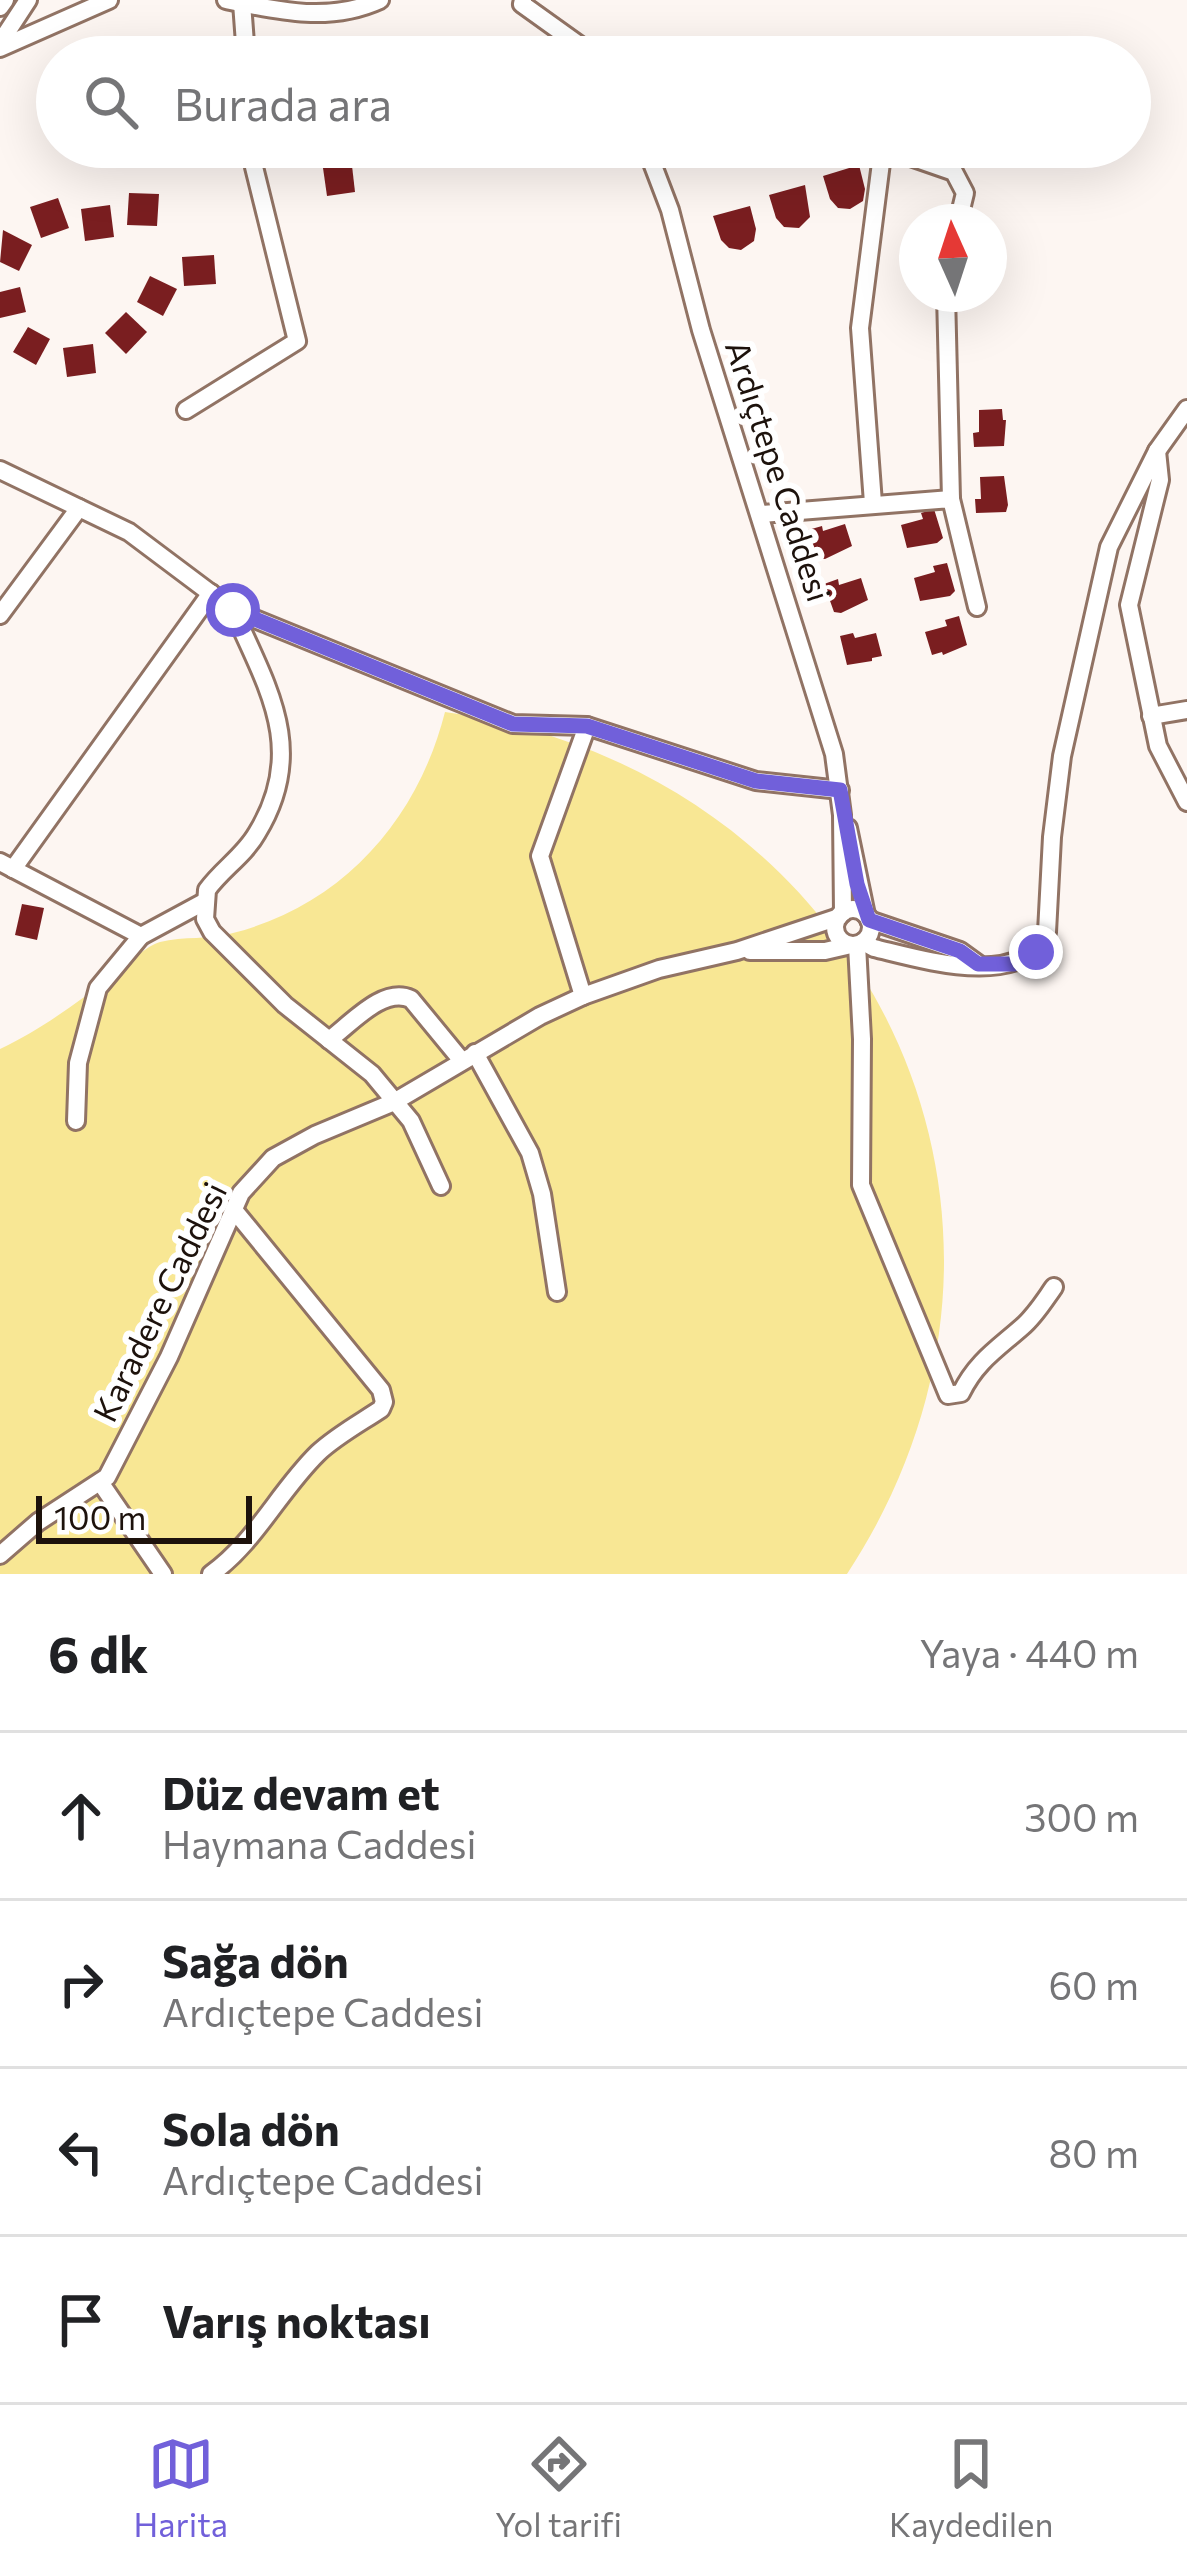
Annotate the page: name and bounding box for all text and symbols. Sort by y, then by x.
search box [36,36,1151,168]
icon: search [78,69,144,135]
text: Burada ara [174,75,392,130]
north arrow [899,204,1007,312]
street label: Ardıçtepe Caddesi [718,335,841,606]
route start [206,583,260,637]
route end [1009,925,1063,979]
street label: Karadere Caddesi [83,1175,234,1428]
scale bar [36,1490,252,1543]
text: 100 m [54,1496,146,1537]
text: 6 dk [48,1621,148,1684]
text: Yaya · 440 m [919,1628,1139,1676]
text: Düz devam et [162,1764,440,1819]
icon: ahead [48,1783,114,1849]
text: 300 m [1024,1792,1139,1840]
text: Haymana Caddesi [162,1819,477,1867]
text: Sağa dön [162,1932,349,1987]
icon: right [48,1951,114,2017]
text: 60 m [1048,1960,1139,2008]
text: Ardıçtepe Caddesi [162,1987,484,2035]
text: Sola dön [162,2100,340,2155]
icon: left [48,2119,114,2185]
text: 80 m [1048,2128,1139,2176]
text: Ardıçtepe Caddesi [162,2155,484,2203]
icon: arrive [48,2287,114,2353]
text: Varış noktası [162,2292,431,2347]
tab: Harita [134,2431,228,2544]
tab: Yol tarifi [495,2431,622,2544]
tab: Kaydedilen [889,2431,1053,2544]

